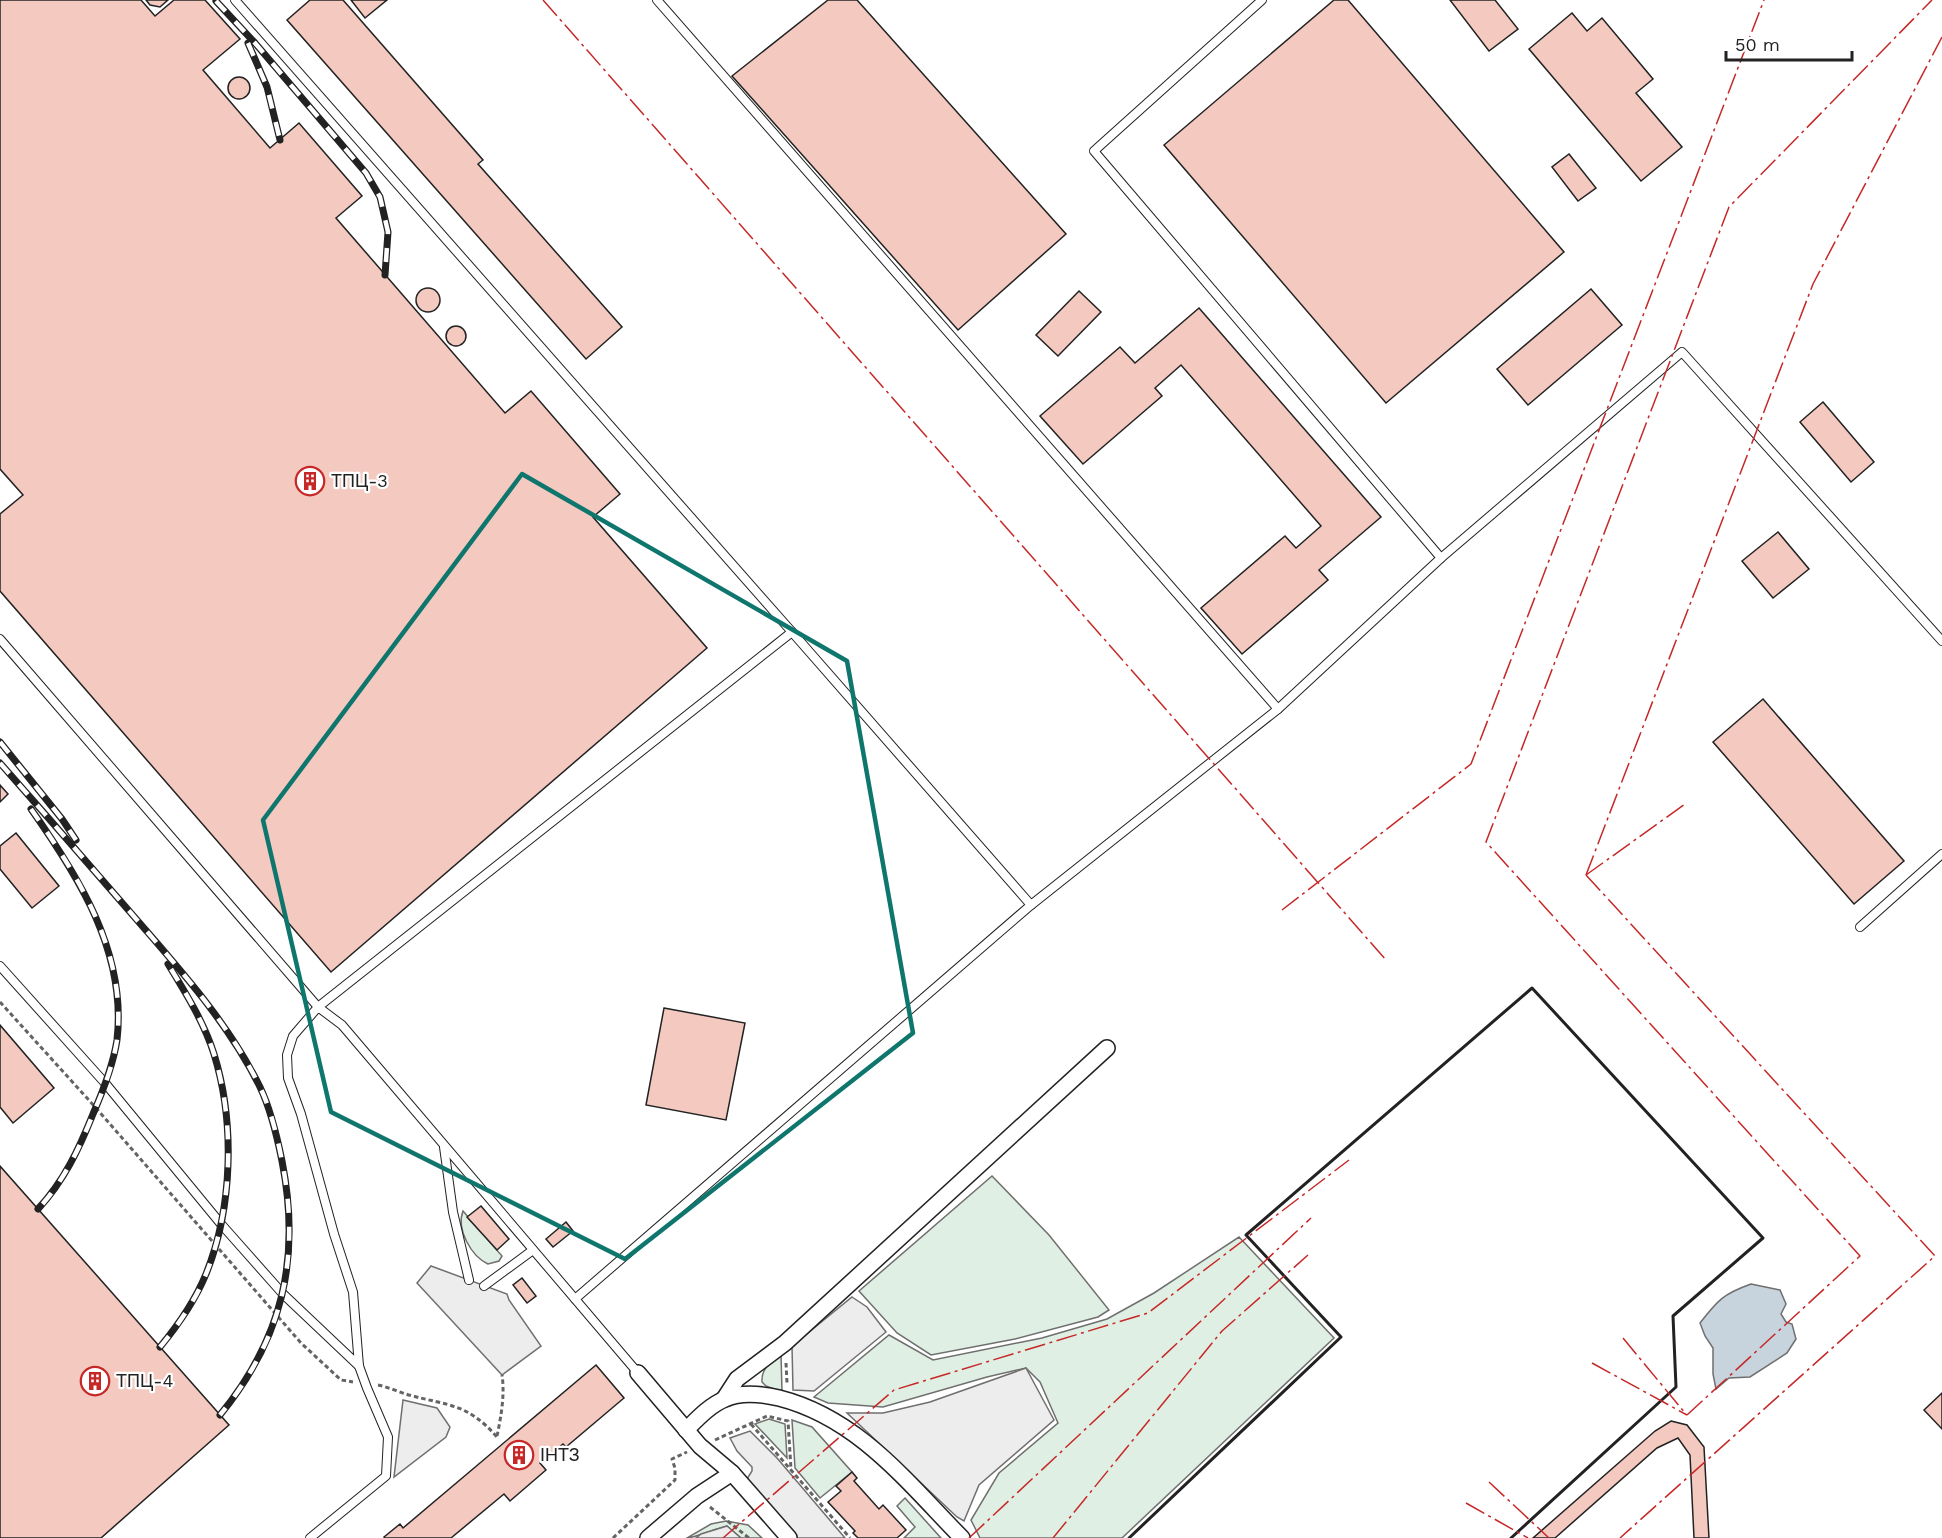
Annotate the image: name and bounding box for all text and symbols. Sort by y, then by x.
scale bar [1726,24,1852,62]
text: 50 m [1735,34,1780,55]
building icon: ТПЦ-3 [294,465,326,497]
place label: ТПЦ-3 [331,470,388,491]
building icon: ТПЦ-4 [79,1365,111,1397]
place label: ТПЦ-4 [116,1370,173,1391]
building icon: ІНТЗ [503,1439,535,1471]
place label: ІНТЗ [540,1444,580,1465]

